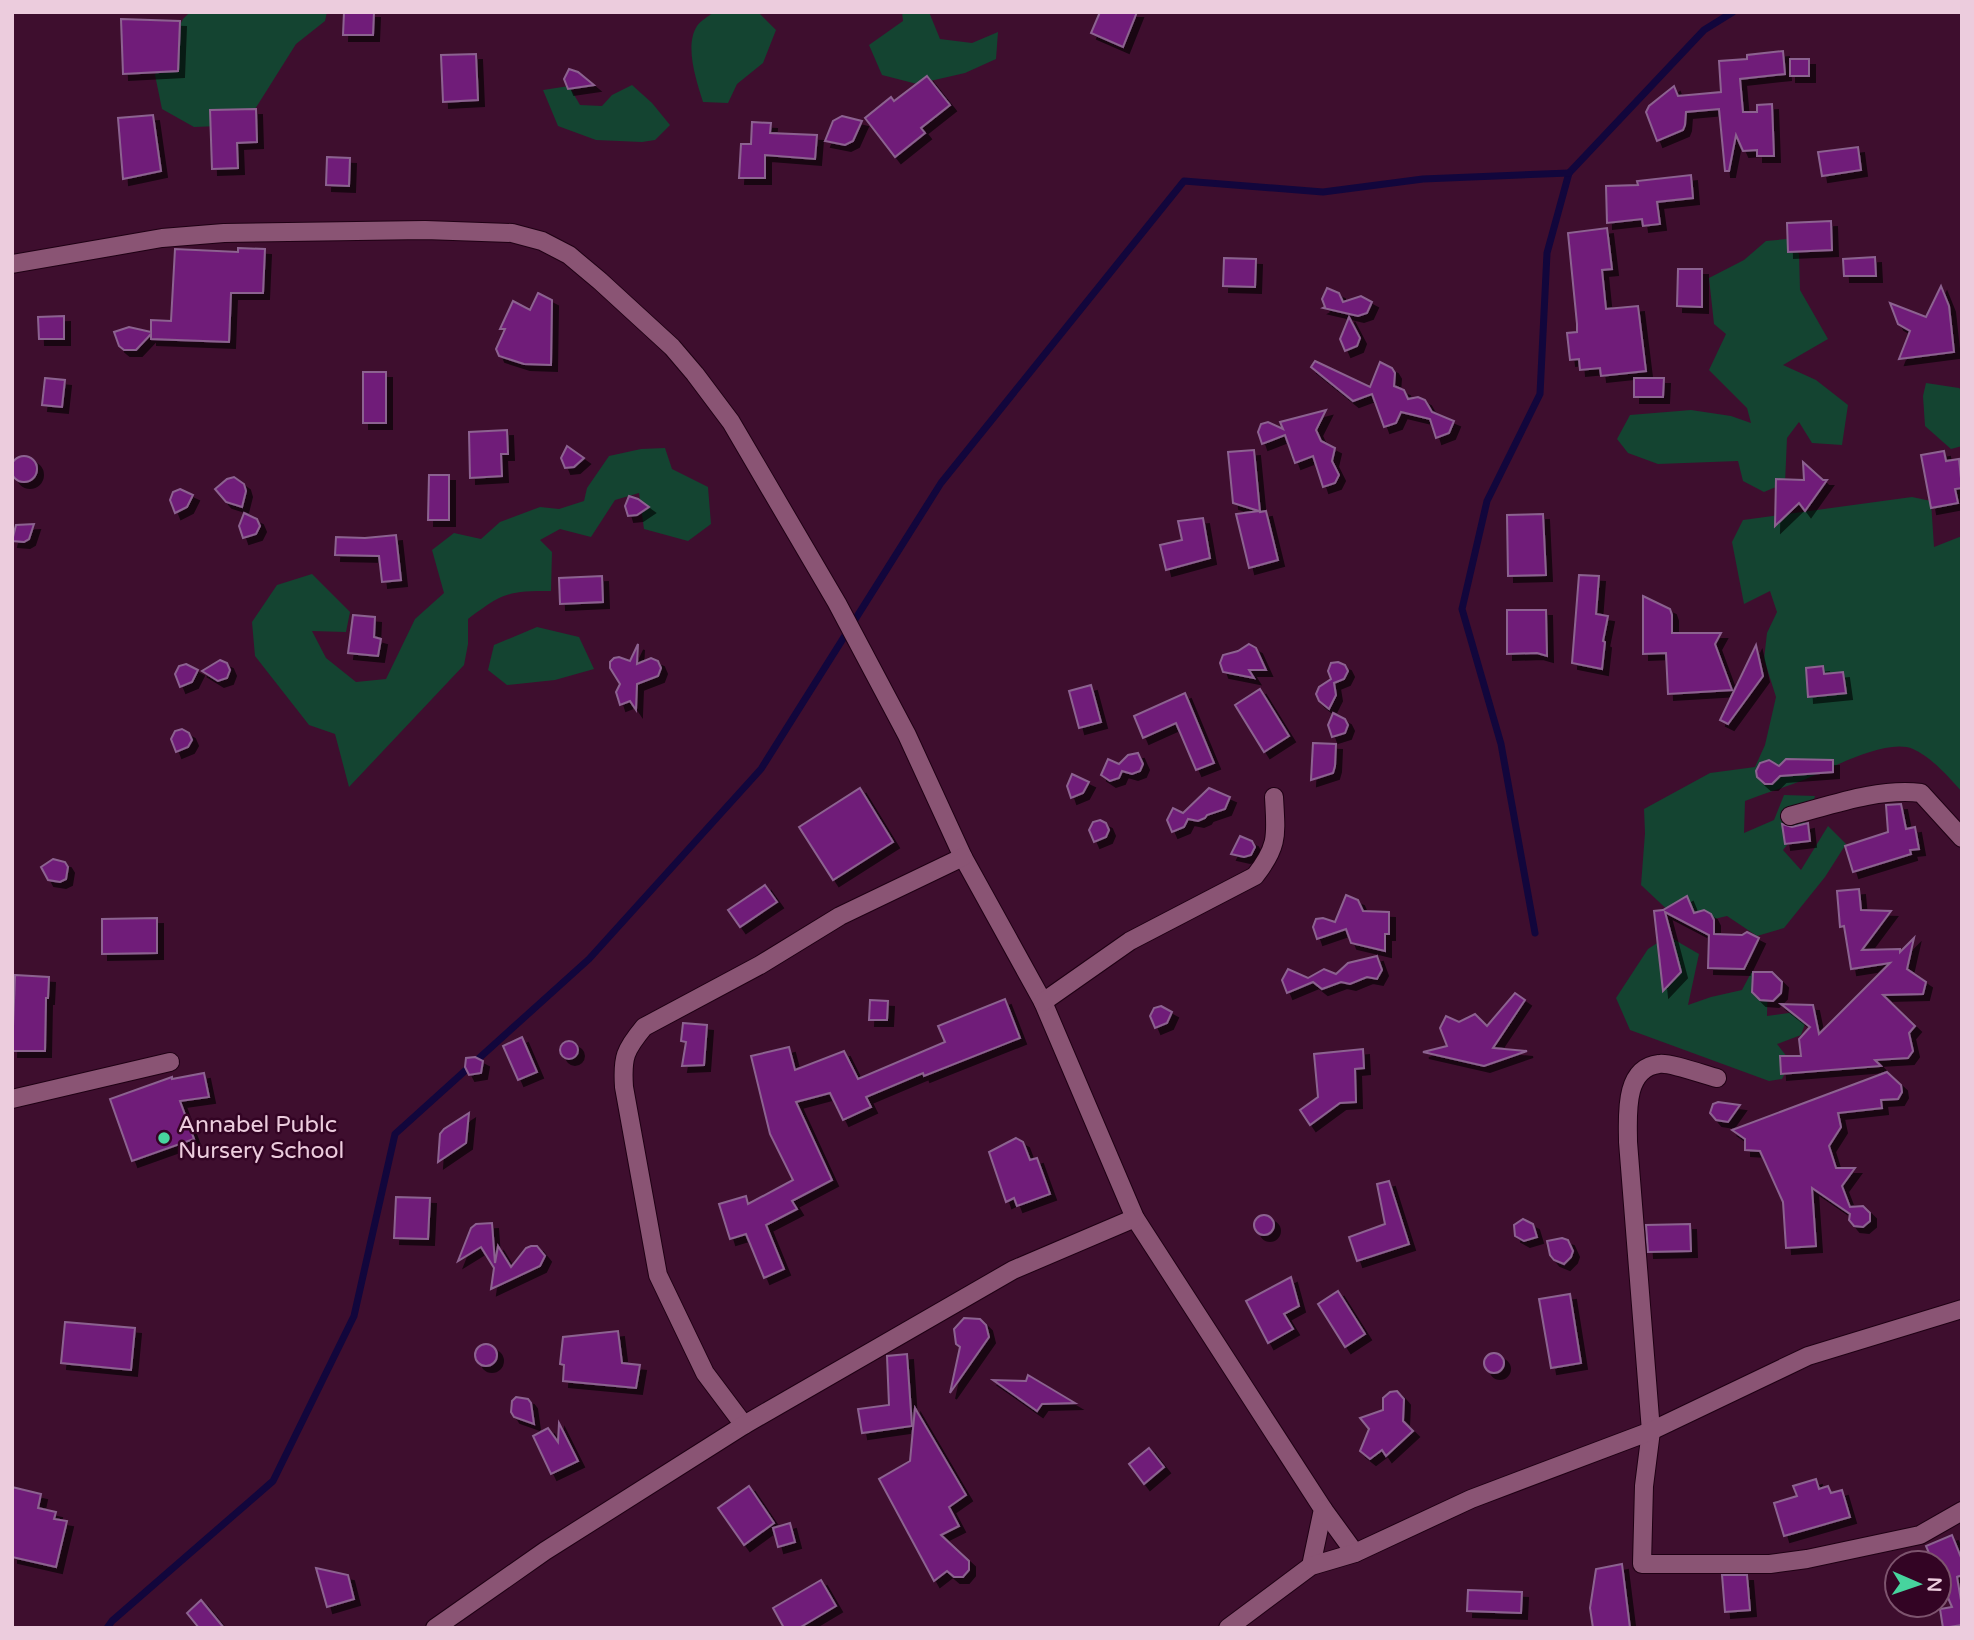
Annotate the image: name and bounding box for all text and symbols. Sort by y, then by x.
place label: Annabel Publc Nursery School [178,1111,344,1165]
marker: Annabel Publc Nursery School [156,1130,172,1146]
north arrow [1883,1549,1953,1619]
text: N [1923,1577,1945,1593]

